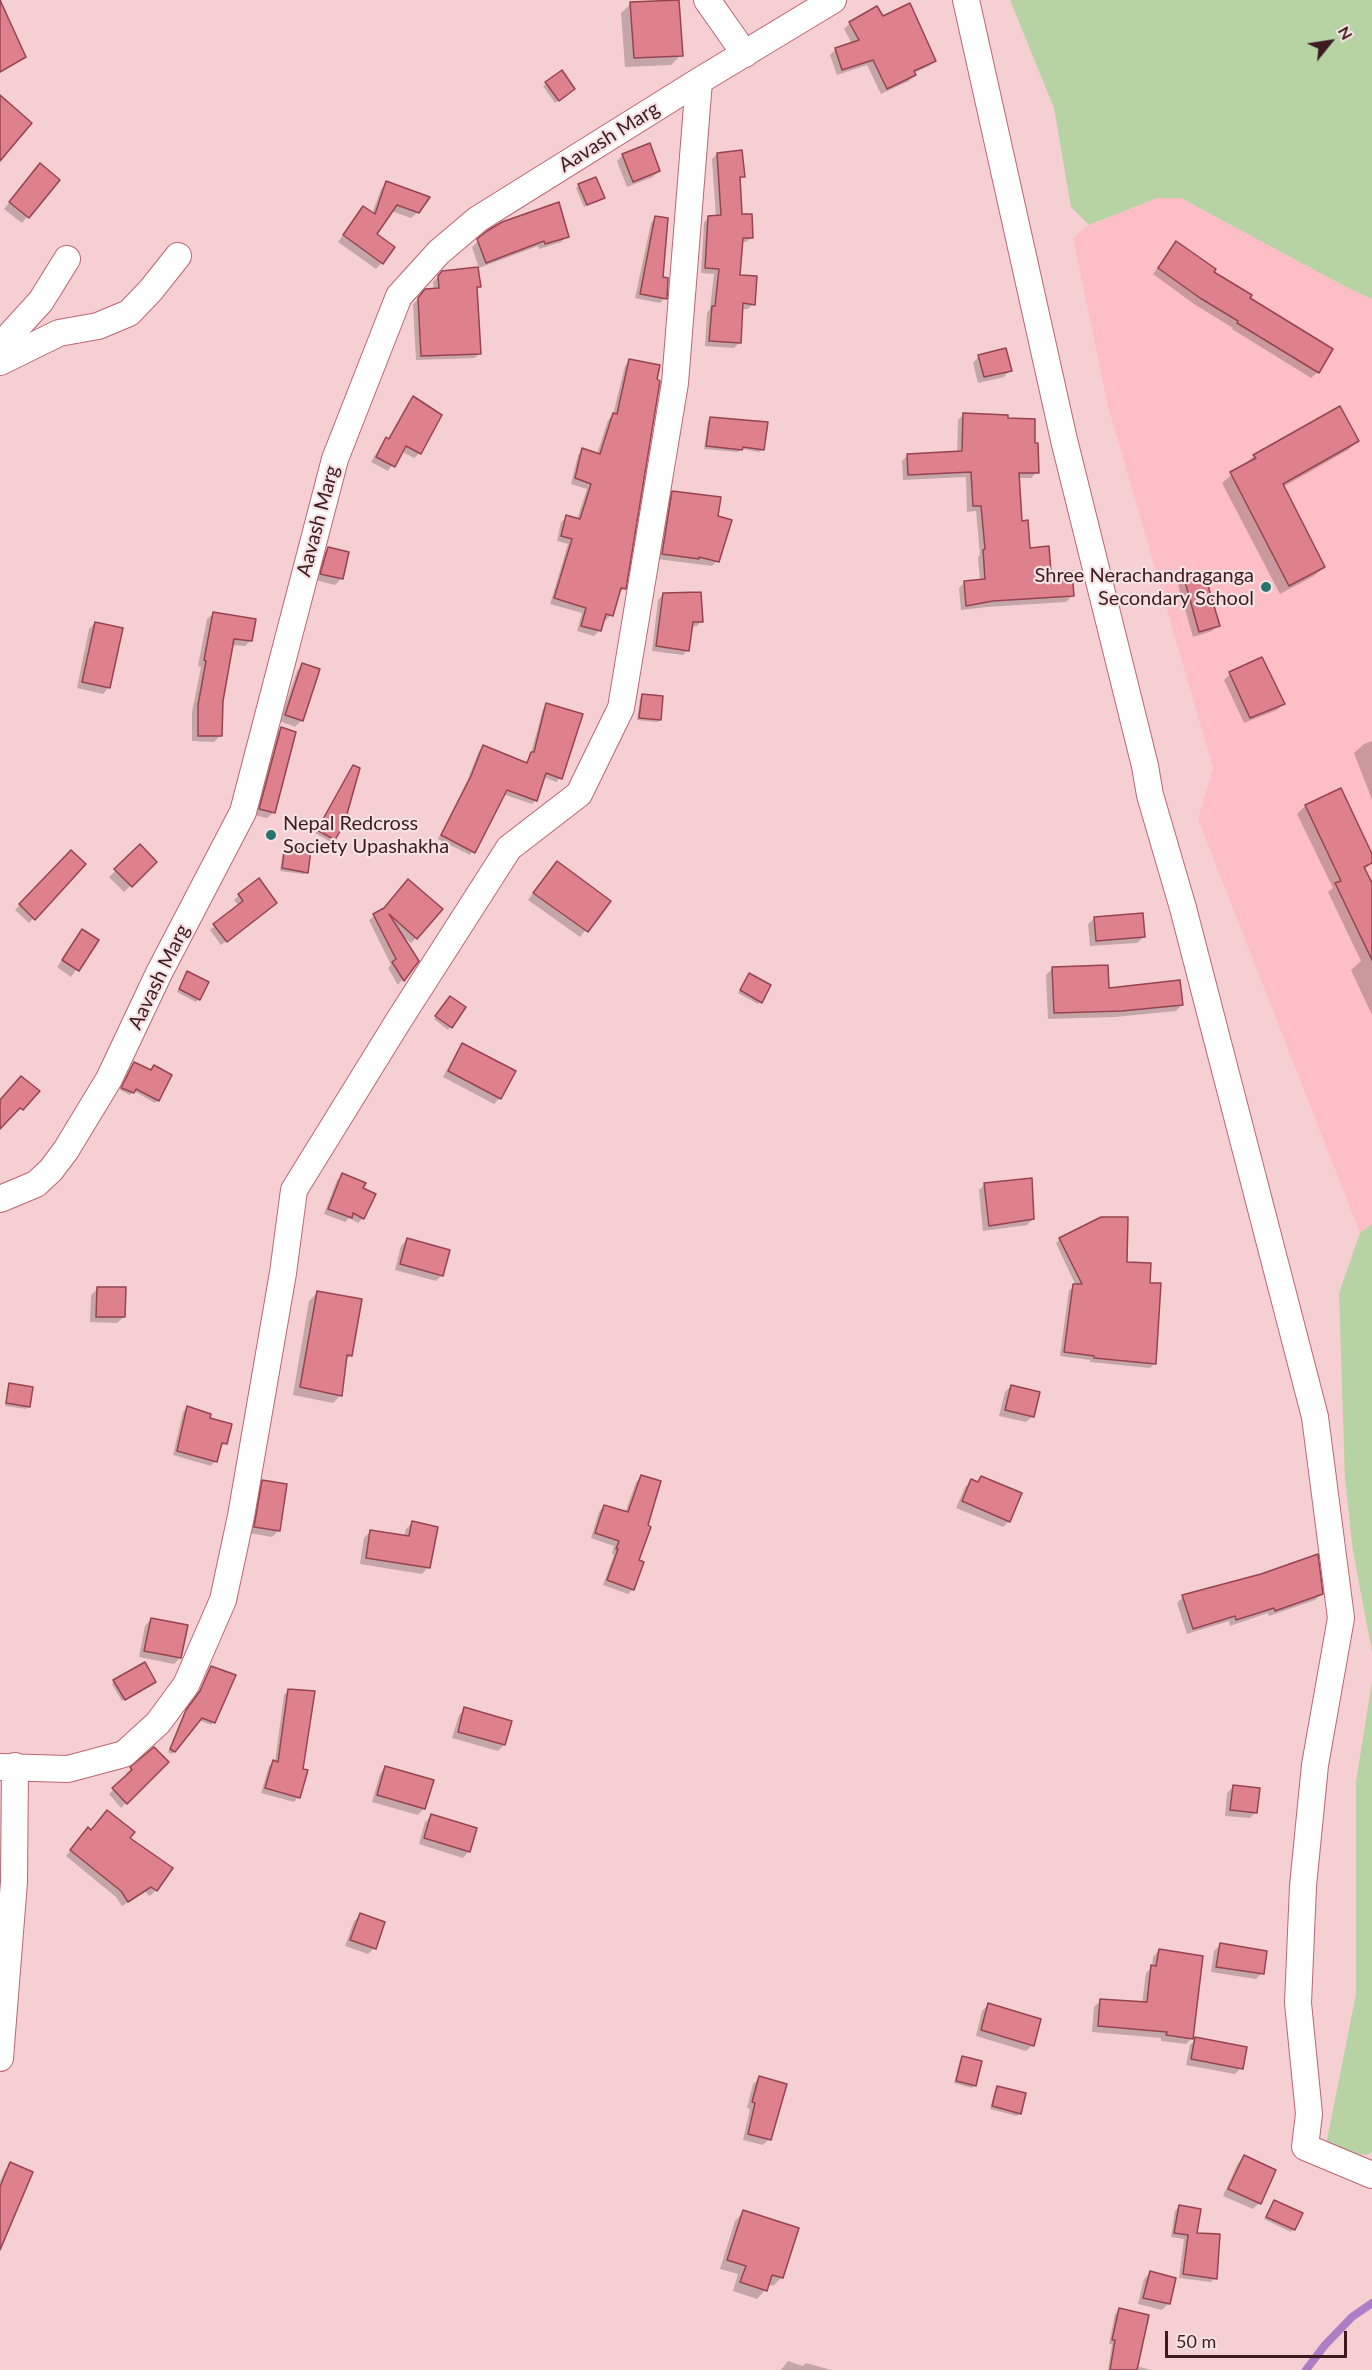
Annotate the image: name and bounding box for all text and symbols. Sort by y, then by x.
north arrow [1300,12,1360,72]
text: N [1335,23,1357,43]
street label: Aavash Marg [554,97,664,177]
street label: Aavash Marg [292,463,344,579]
place label: Shree Nerachandraganga Secondary School [1035,564,1254,611]
marker: Shree Nerachandraganga Secondary School [1259,580,1273,594]
place label: Nepal Redcross Society Upashakha [283,812,449,859]
marker: Nepal Redcross Society Upashakha [264,828,278,842]
street label: Aavash Marg [123,921,195,1033]
scale bar [1168,2319,1350,2357]
text: 50 m [1176,2330,1216,2352]

